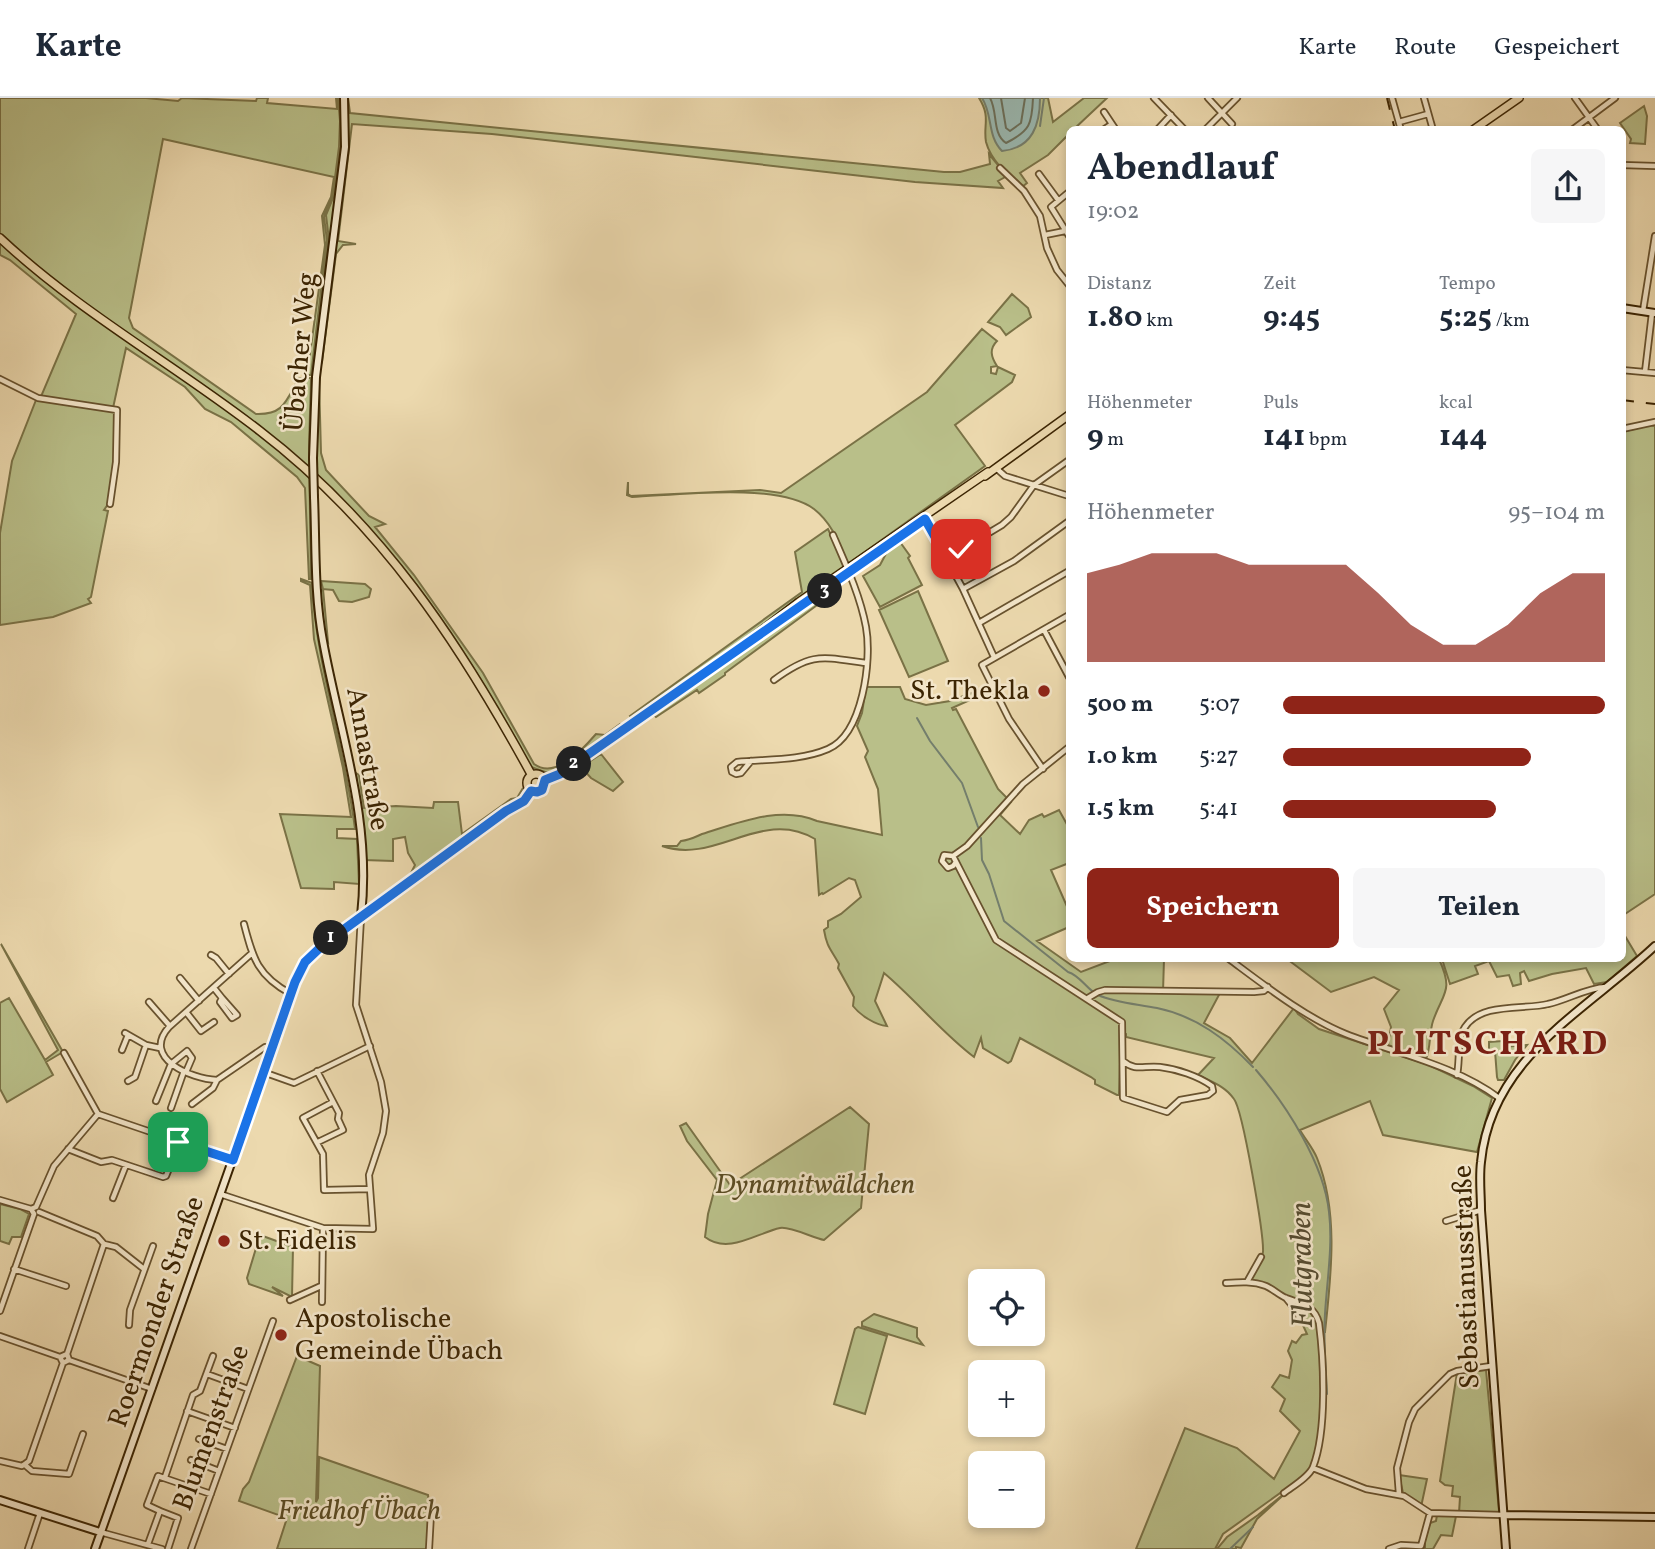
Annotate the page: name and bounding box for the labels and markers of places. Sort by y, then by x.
pin [931,519,991,579]
pin: 3 [808,574,842,608]
place label: St. Thekla [910,672,1030,711]
marker: St. Thekla [1036,683,1052,699]
pin: 2 [556,746,592,782]
pin: 1 [314,920,348,956]
pin [148,1112,208,1172]
place label: St. Fidelis [238,1222,357,1261]
marker: St. Fidelis [216,1233,232,1249]
place label: Apostolische Gemeinde Übach [295,1300,503,1371]
marker: Apostolische Gemeinde Übach [273,1327,289,1343]

